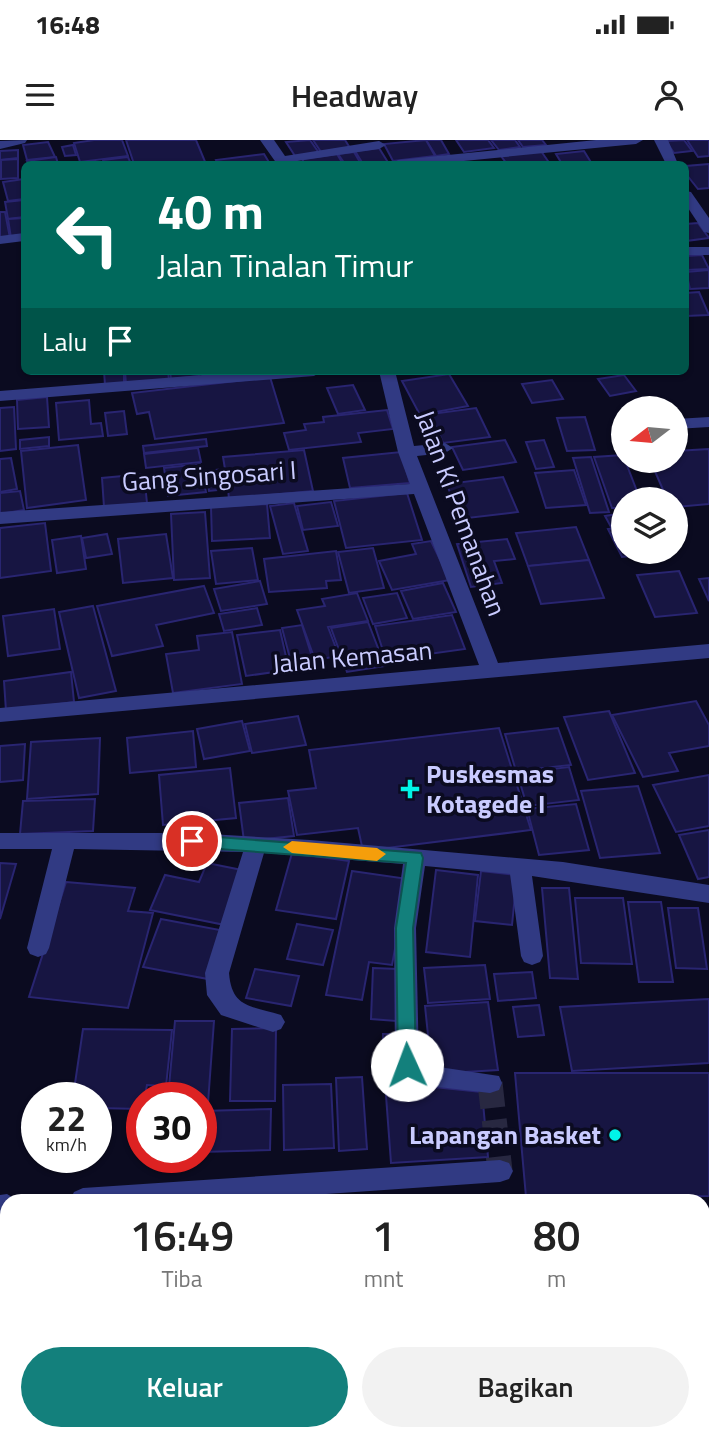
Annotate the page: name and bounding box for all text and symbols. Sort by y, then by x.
text: 16:48 [35,5,100,44]
text: Headway [291,71,418,119]
icon: menu [21,76,59,114]
icon: person [650,76,688,114]
text: 40 m [157,173,264,248]
icon: left [42,189,133,280]
text: Jalan Tinalan Timur [157,241,413,289]
text: Lalu [42,322,87,361]
icon: arrive [101,322,139,360]
north arrow [611,396,688,472]
map controls [611,396,688,564]
street label: Jalan Ki Pemanahan [406,404,517,621]
street label: Gang Singosari I [120,450,298,501]
button: layers [611,487,688,564]
street label: Jalan Kemasan [270,630,434,683]
place label: Puskesmas Kotagede I [426,754,554,823]
marker: Puskesmas Kotagede I [400,779,420,799]
pin [162,811,222,871]
icon: arrive [173,822,211,860]
position arrow [370,1028,444,1102]
speed limit sign: 30 [126,1082,217,1173]
text: 22 [47,1091,86,1145]
place label: Lapangan Basket [409,1115,601,1154]
marker: Lapangan Basket [607,1127,623,1143]
text: km/h [46,1131,87,1158]
text: 16:49 [130,1203,234,1267]
text: 1 [372,1203,395,1267]
text: 80 [533,1203,580,1267]
text: Tiba [161,1261,202,1296]
text: mnt [364,1261,403,1296]
text: m [547,1261,566,1296]
button: Keluar [21,1347,348,1427]
button: Bagikan [362,1347,689,1427]

